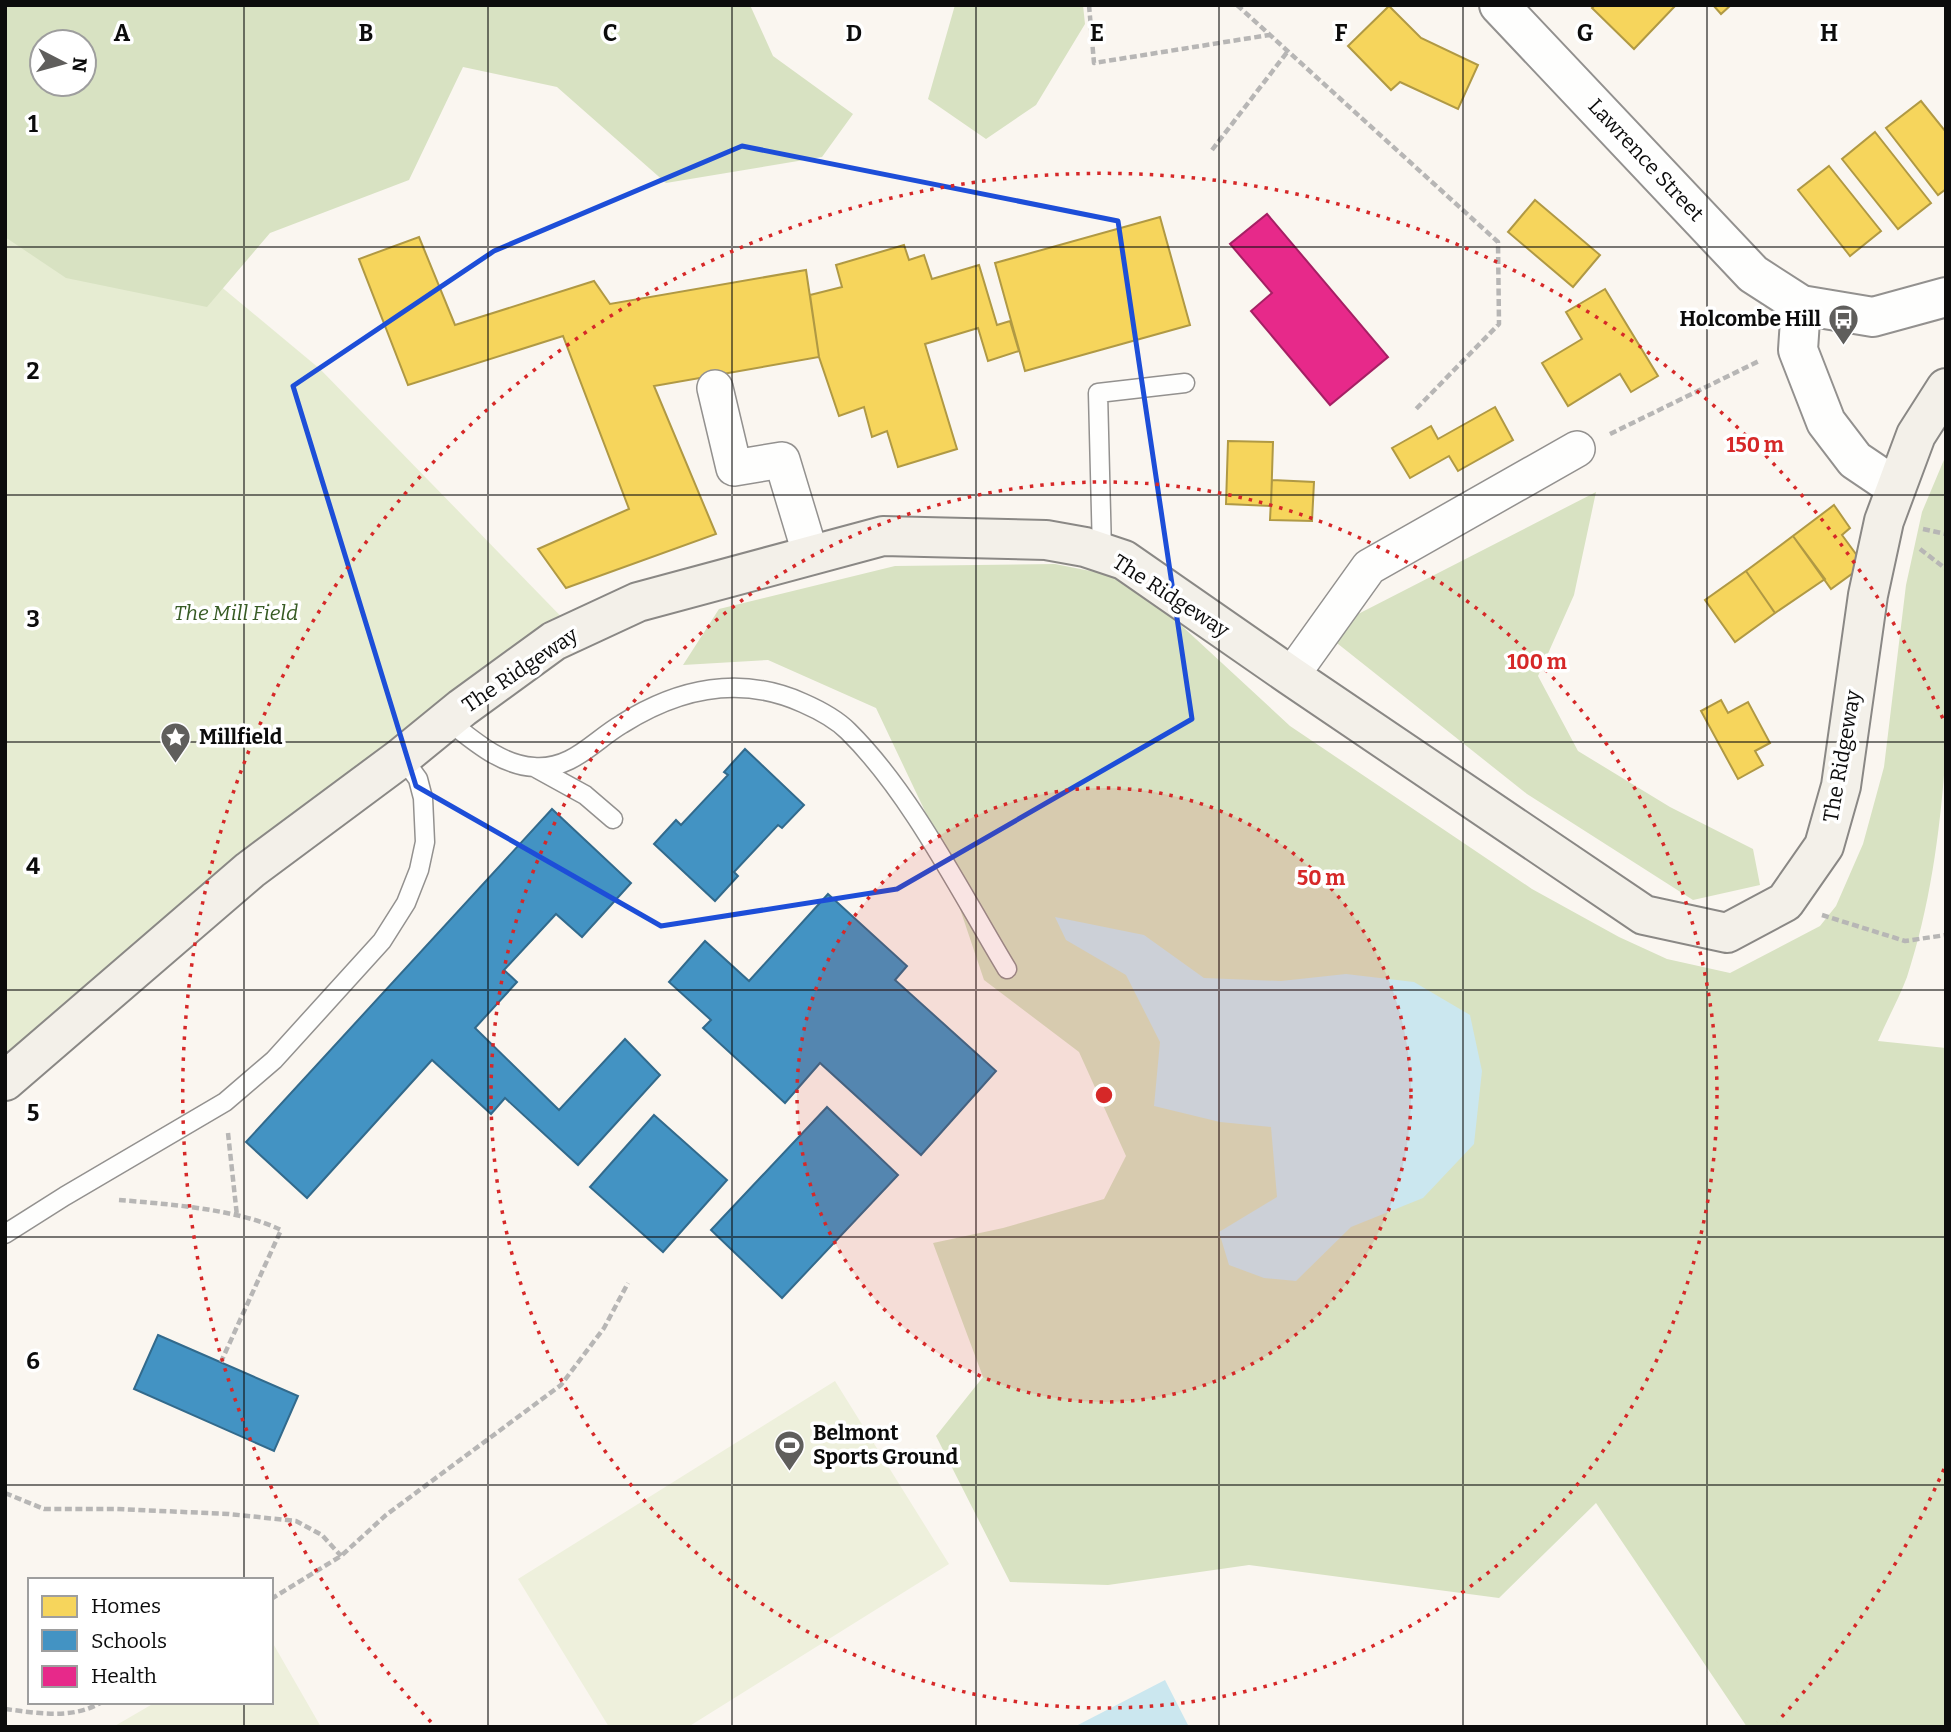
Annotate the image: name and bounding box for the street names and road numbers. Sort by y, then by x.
street label: Lawrence Street [1583,93,1710,227]
street label: The Ridgeway [1108,549,1235,644]
street label: The Ridgeway [457,621,584,718]
street label: The Ridgeway [1818,687,1867,824]

